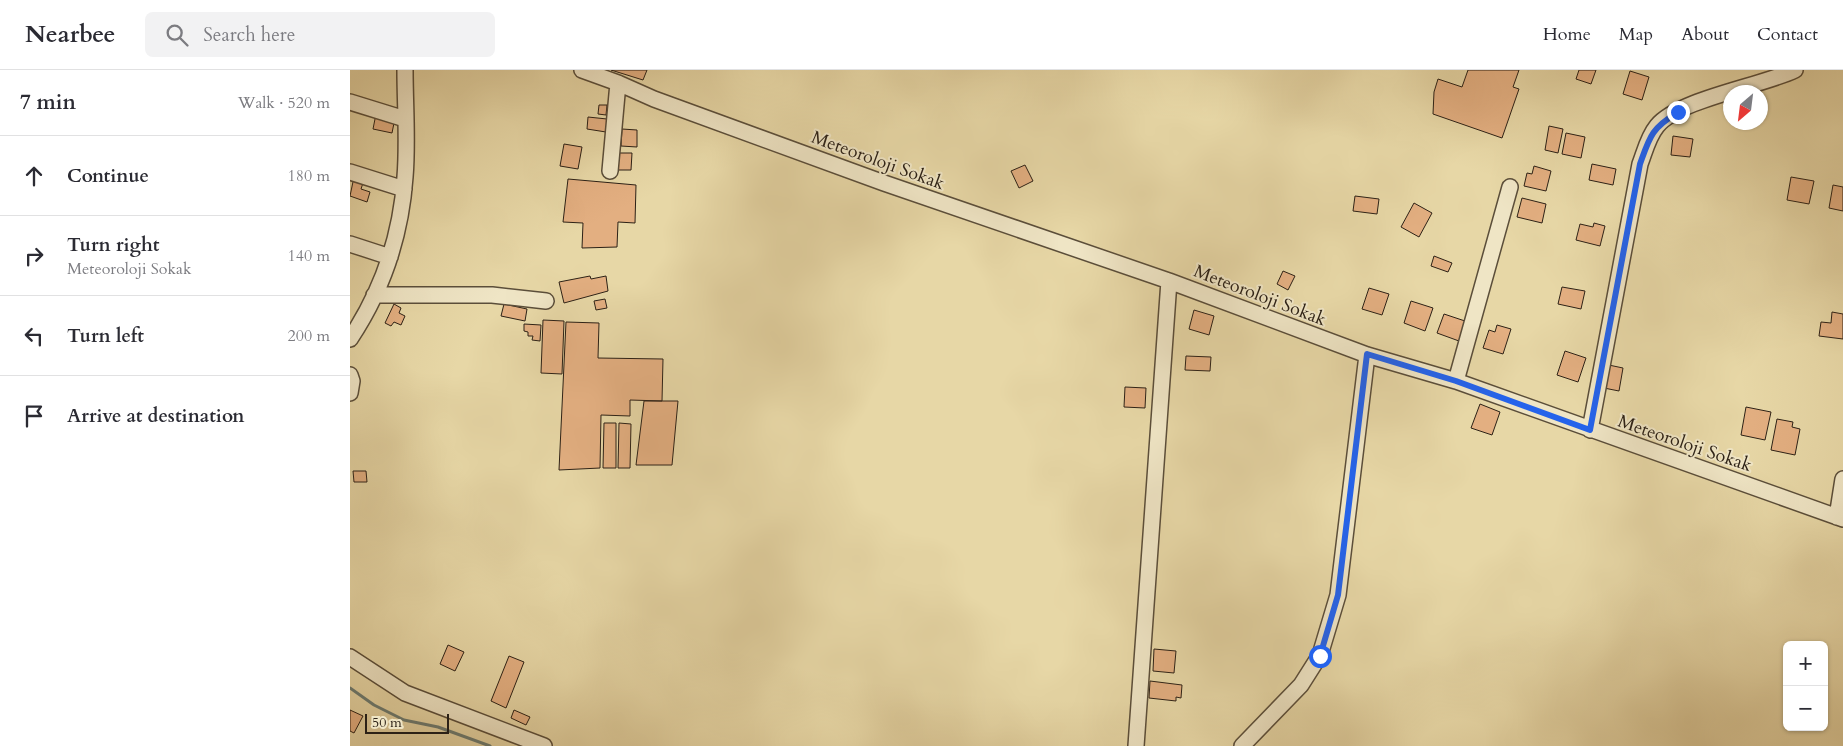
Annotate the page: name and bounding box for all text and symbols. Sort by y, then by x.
search box [145,12,495,57]
text: Nearbee [25,18,115,51]
icon: search [163,21,191,49]
text: Search here [203,22,295,48]
text: Home [1543,22,1591,47]
text: Map [1619,22,1653,47]
text: About [1681,22,1729,47]
text: Contact [1757,22,1818,47]
north arrow [1723,85,1768,130]
text: 7 min [20,88,76,117]
text: Walk · 520 m [238,92,330,114]
route end [1667,101,1690,124]
street label: Meteoroloji Sokak [808,125,948,196]
icon: ahead [20,162,48,190]
text: Continue [67,163,149,189]
text: 180 m [288,165,330,187]
text: Turn right [67,232,159,258]
icon: right [20,242,48,270]
text: 140 m [288,245,330,267]
text: Meteoroloji Sokak [67,258,192,280]
street label: Meteoroloji Sokak [1190,259,1330,332]
icon: left [20,322,48,350]
text: Turn left [67,323,144,349]
text: 200 m [288,325,330,347]
icon: arrive [20,402,48,430]
text: Arrive at destination [67,403,244,429]
street label: Meteoroloji Sokak [1615,409,1755,478]
map controls [1783,641,1828,731]
button: + [1783,641,1828,686]
route start [1309,645,1332,668]
button: − [1783,686,1828,731]
scale bar [365,711,449,734]
text: 50 m [372,713,402,732]

